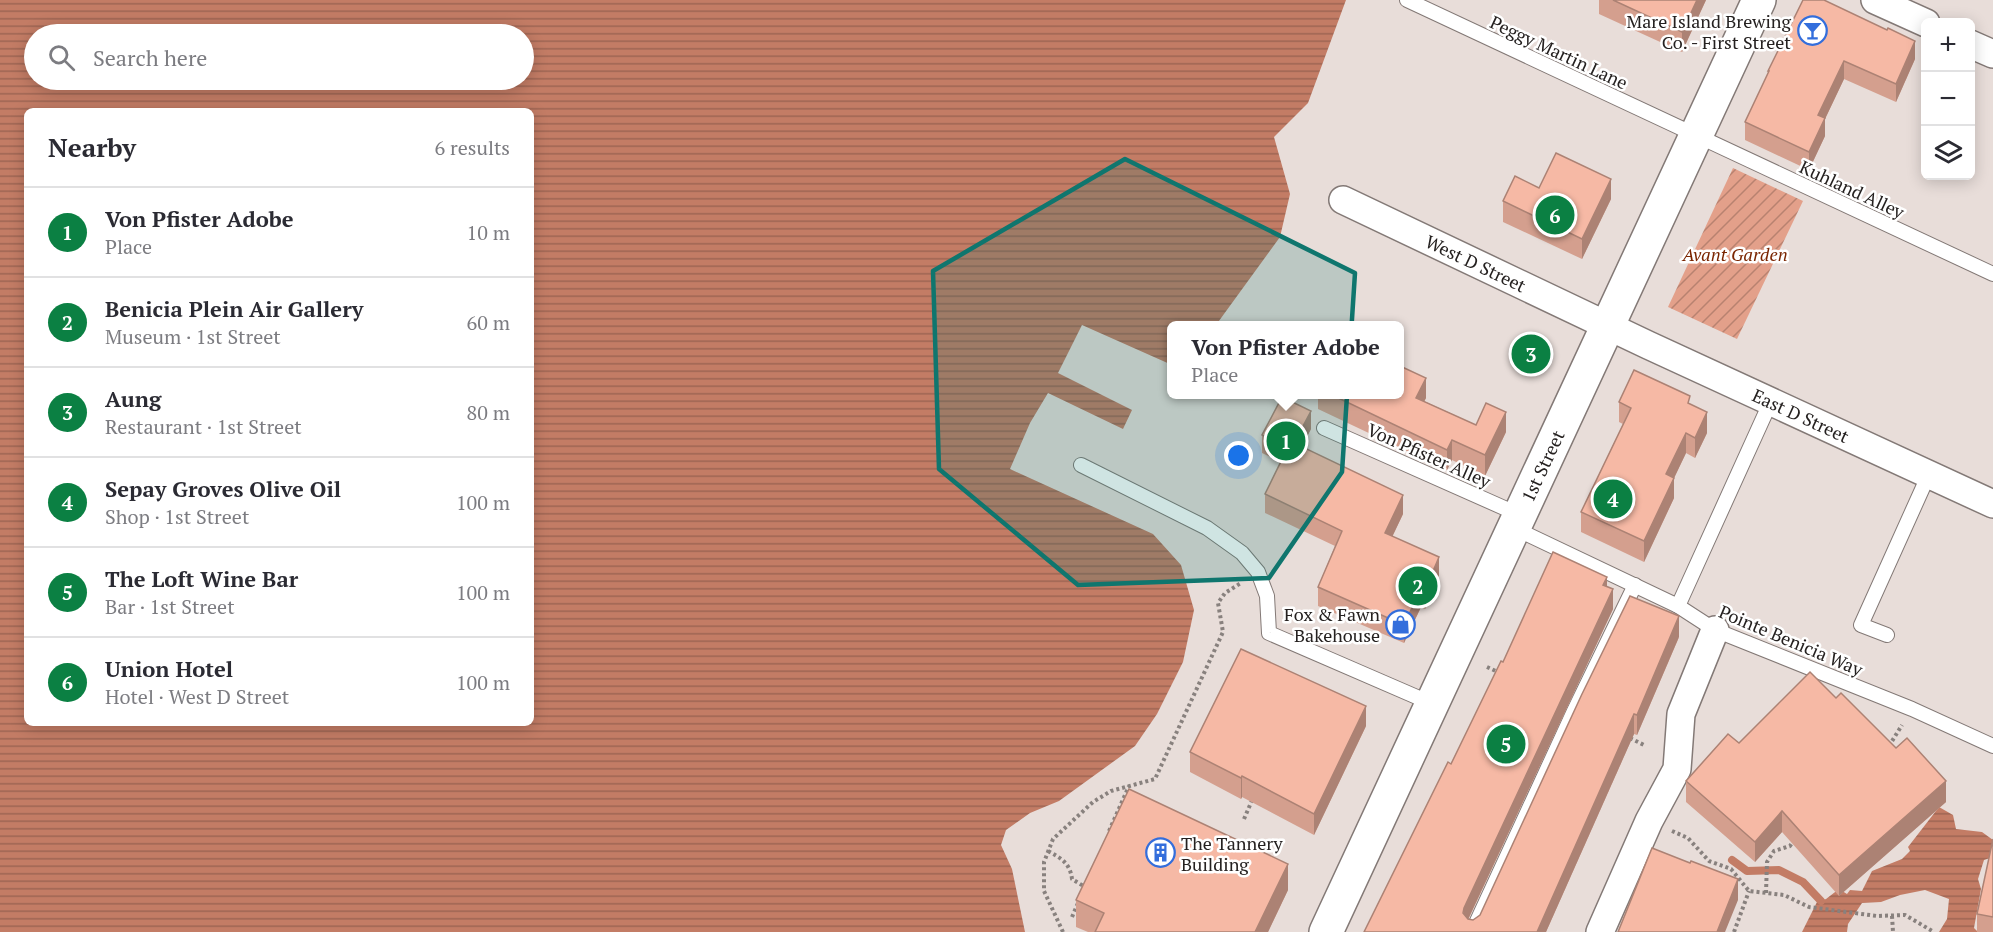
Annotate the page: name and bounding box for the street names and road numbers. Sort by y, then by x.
street label: Peggy Martin Lane [1486,10,1632,94]
street label: Kuhland Alley [1796,154,1909,224]
street label: West D Street [1421,229,1530,297]
street label: East D Street [1749,383,1853,448]
street label: Von Pfister Alley [1364,417,1495,493]
street label: 1st Street [1516,426,1570,506]
street label: Pointe Benicia Way [1716,599,1867,681]

